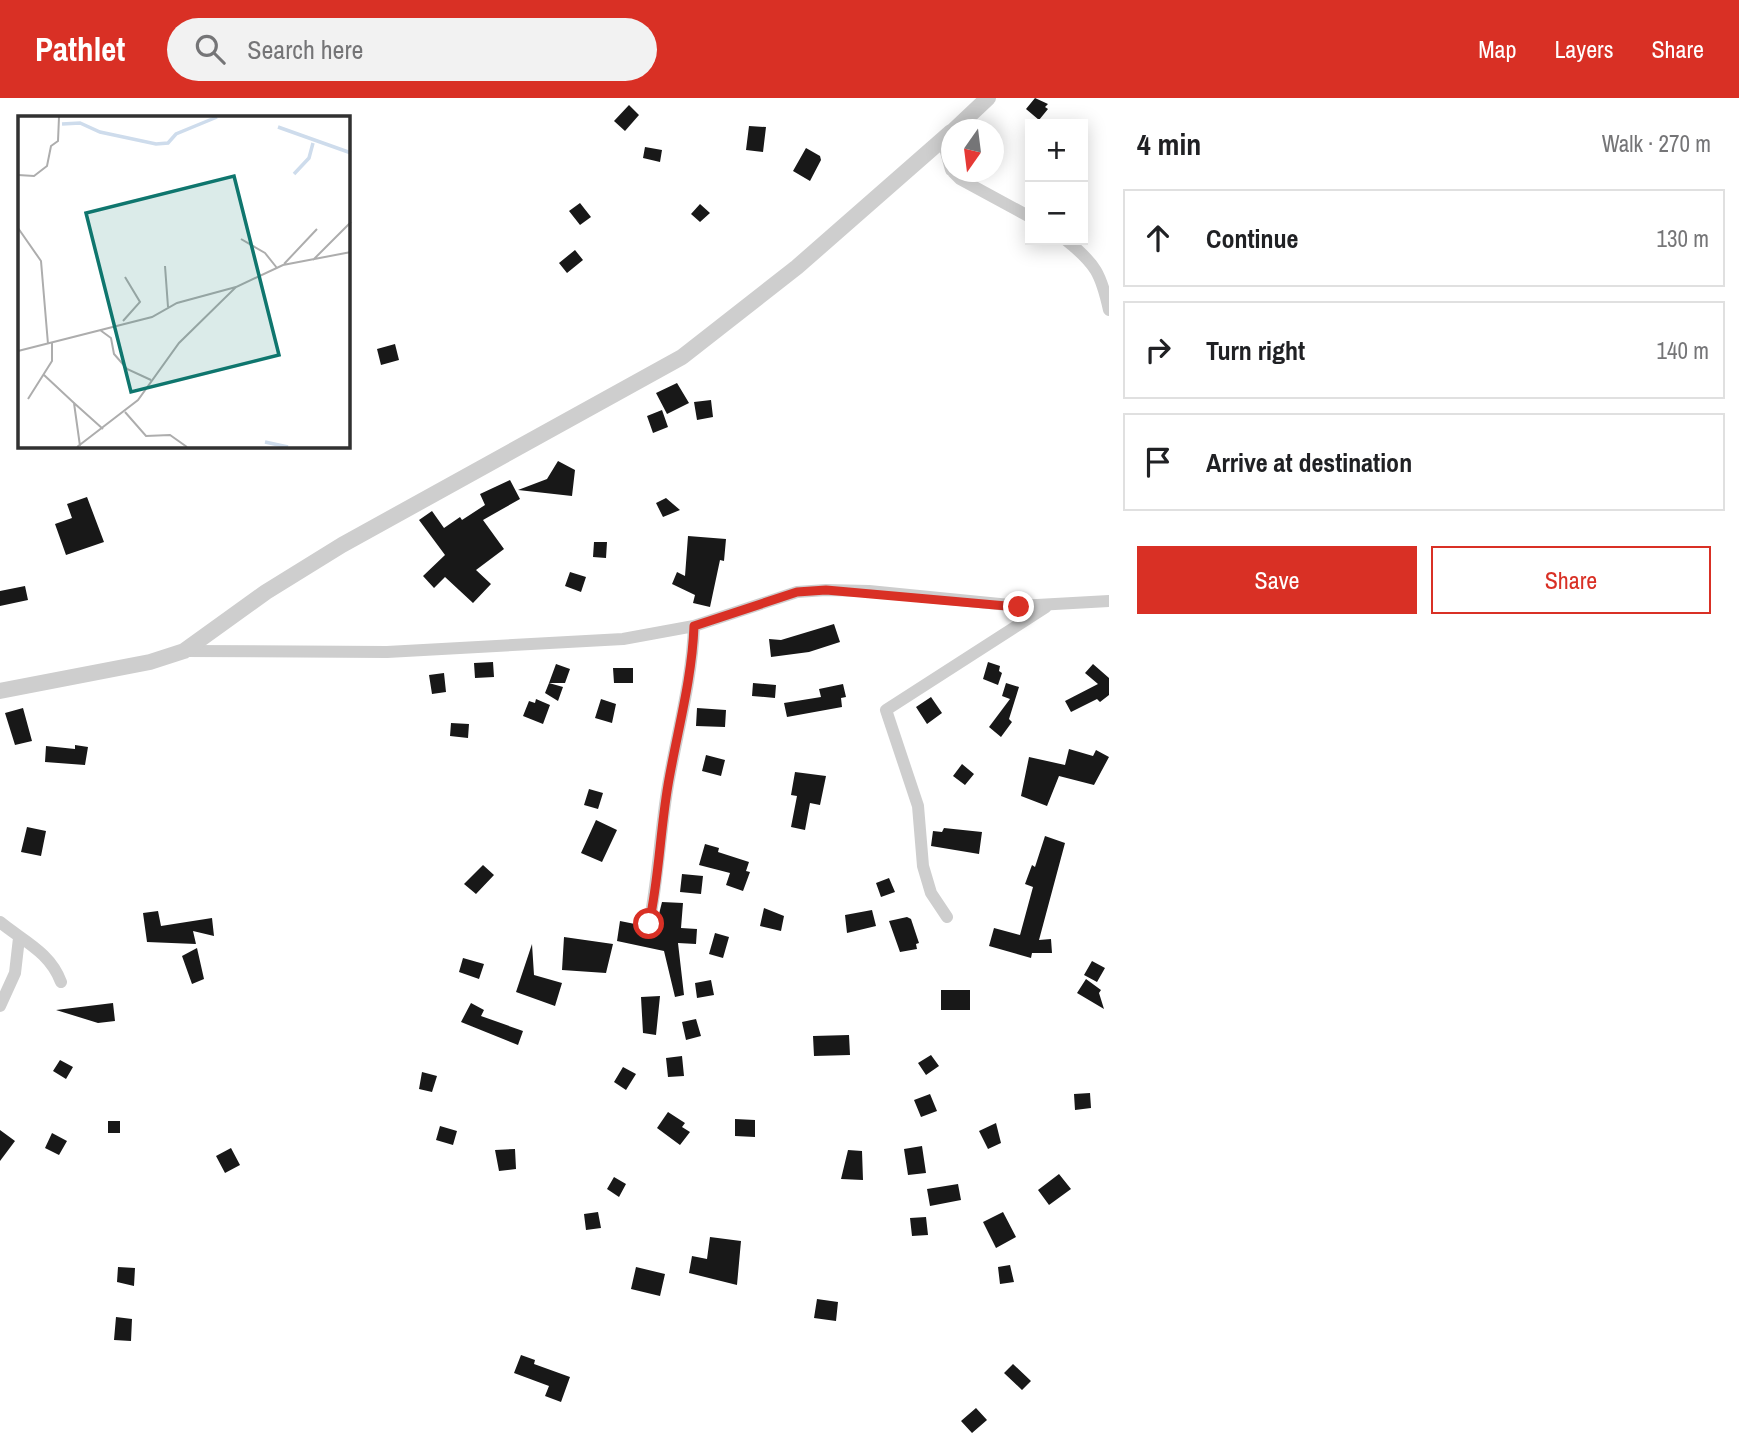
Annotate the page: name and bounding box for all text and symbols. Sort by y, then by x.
search box [167,18,657,81]
text: Pathlet [35,27,125,71]
icon: search [191,30,229,68]
text: Search here [247,32,363,67]
text: Map [1478,33,1516,65]
text: Layers [1554,33,1613,65]
text: Share [1651,33,1704,65]
inset map [18,116,350,448]
north arrow [941,119,1004,182]
map controls [1025,119,1088,245]
button: + [1025,119,1088,182]
text: 4 min [1137,124,1201,164]
text: Walk · 270 m [1602,128,1711,159]
button: − [1025,182,1088,245]
icon: ahead [1139,219,1177,257]
text: Continue [1206,221,1298,256]
text: 130 m [1657,223,1709,254]
icon: right [1139,331,1177,369]
text: Turn right [1206,333,1305,368]
text: 140 m [1657,335,1709,366]
icon: arrive [1139,443,1177,481]
text: Arrive at destination [1206,445,1412,480]
button: Save [1137,546,1417,614]
button: Share [1431,546,1711,614]
route end [1003,591,1034,622]
route start [633,908,664,939]

